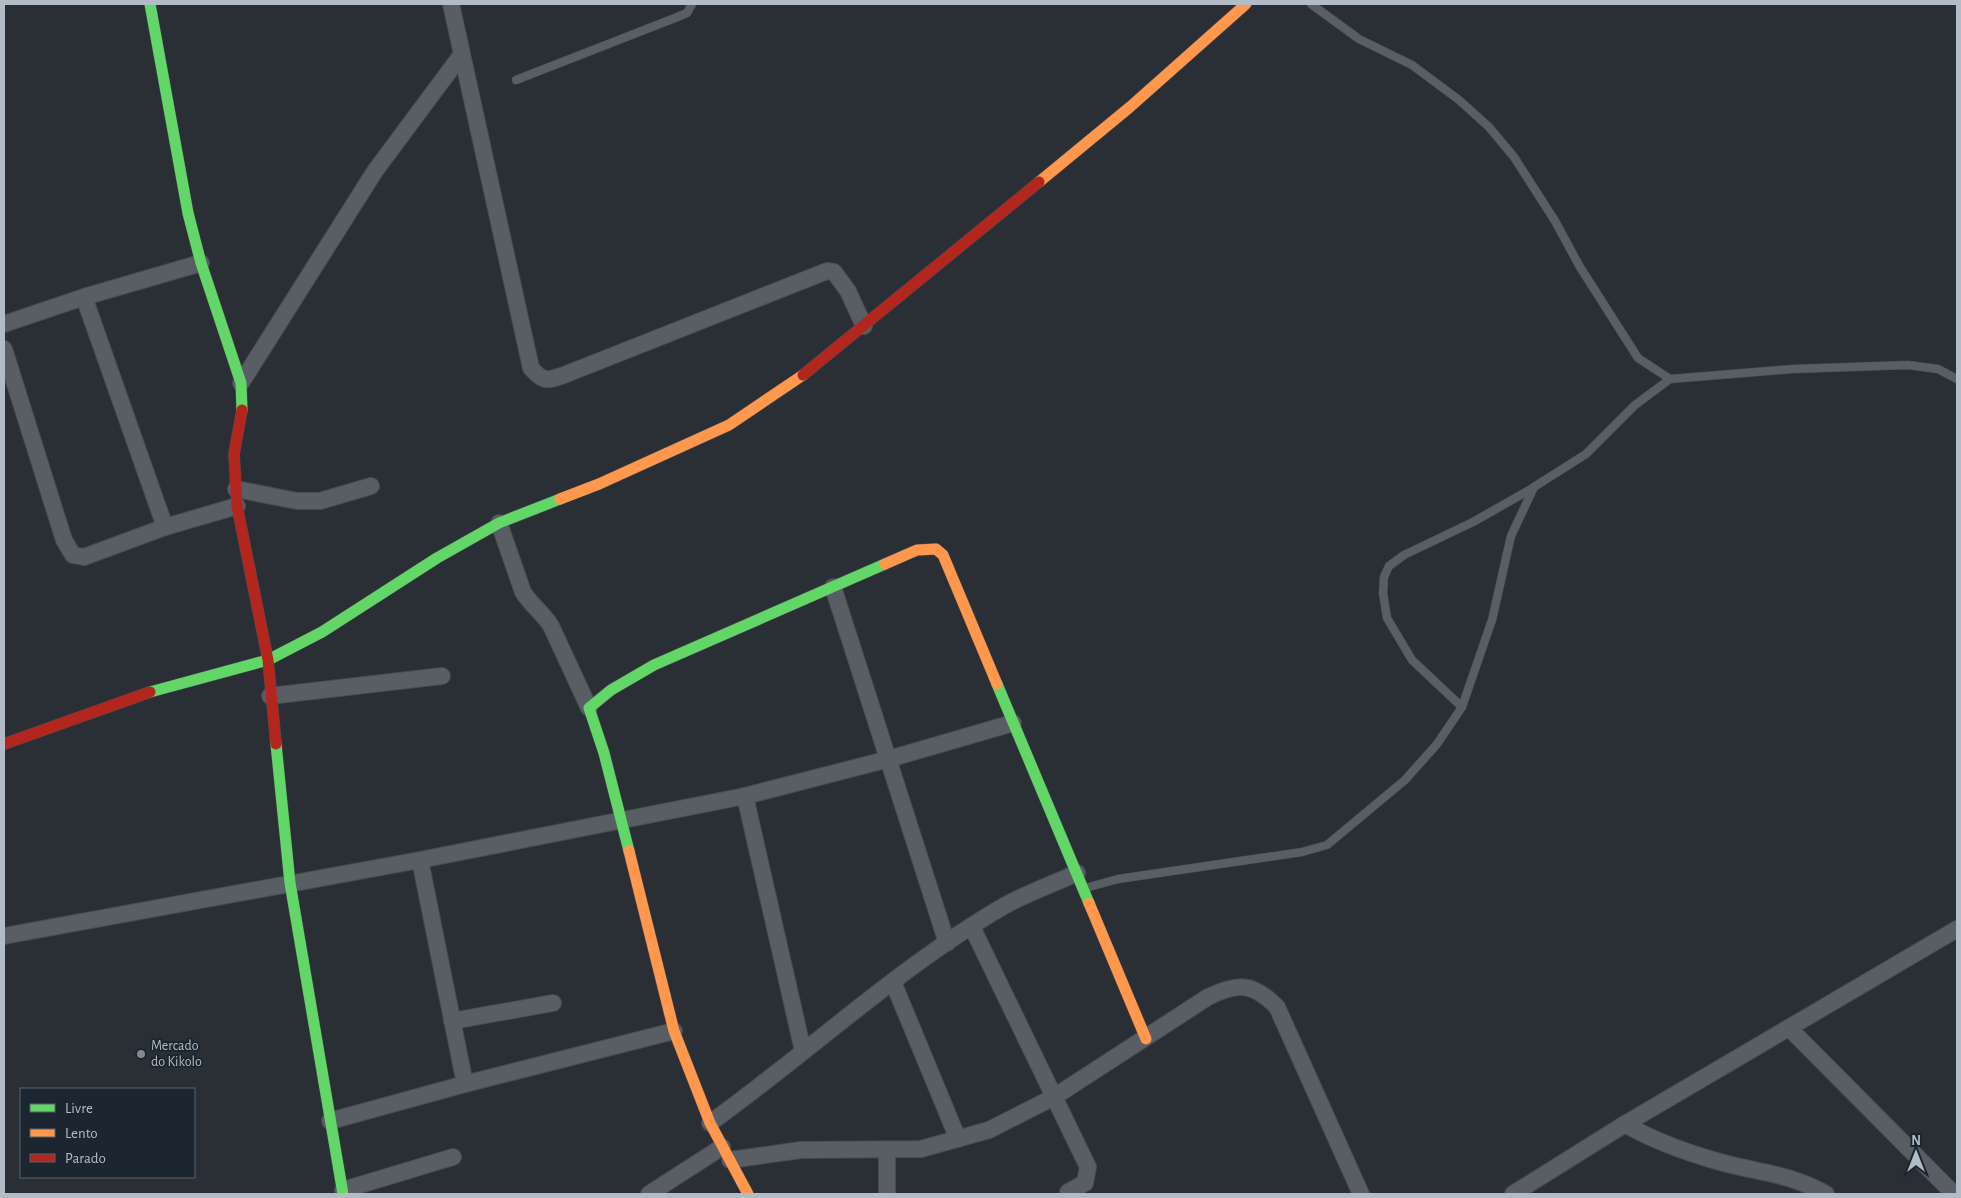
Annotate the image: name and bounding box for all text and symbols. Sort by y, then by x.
place label: Mercado do Kikolo [151,1039,202,1069]
marker: Mercado do Kikolo [135,1048,147,1060]
legend [20,1088,195,1178]
text: Livre [65,1101,93,1116]
text: Lento [65,1126,98,1141]
north arrow [1891,1128,1941,1178]
text: N [1911,1134,1921,1148]
text: Parado [65,1151,106,1166]

